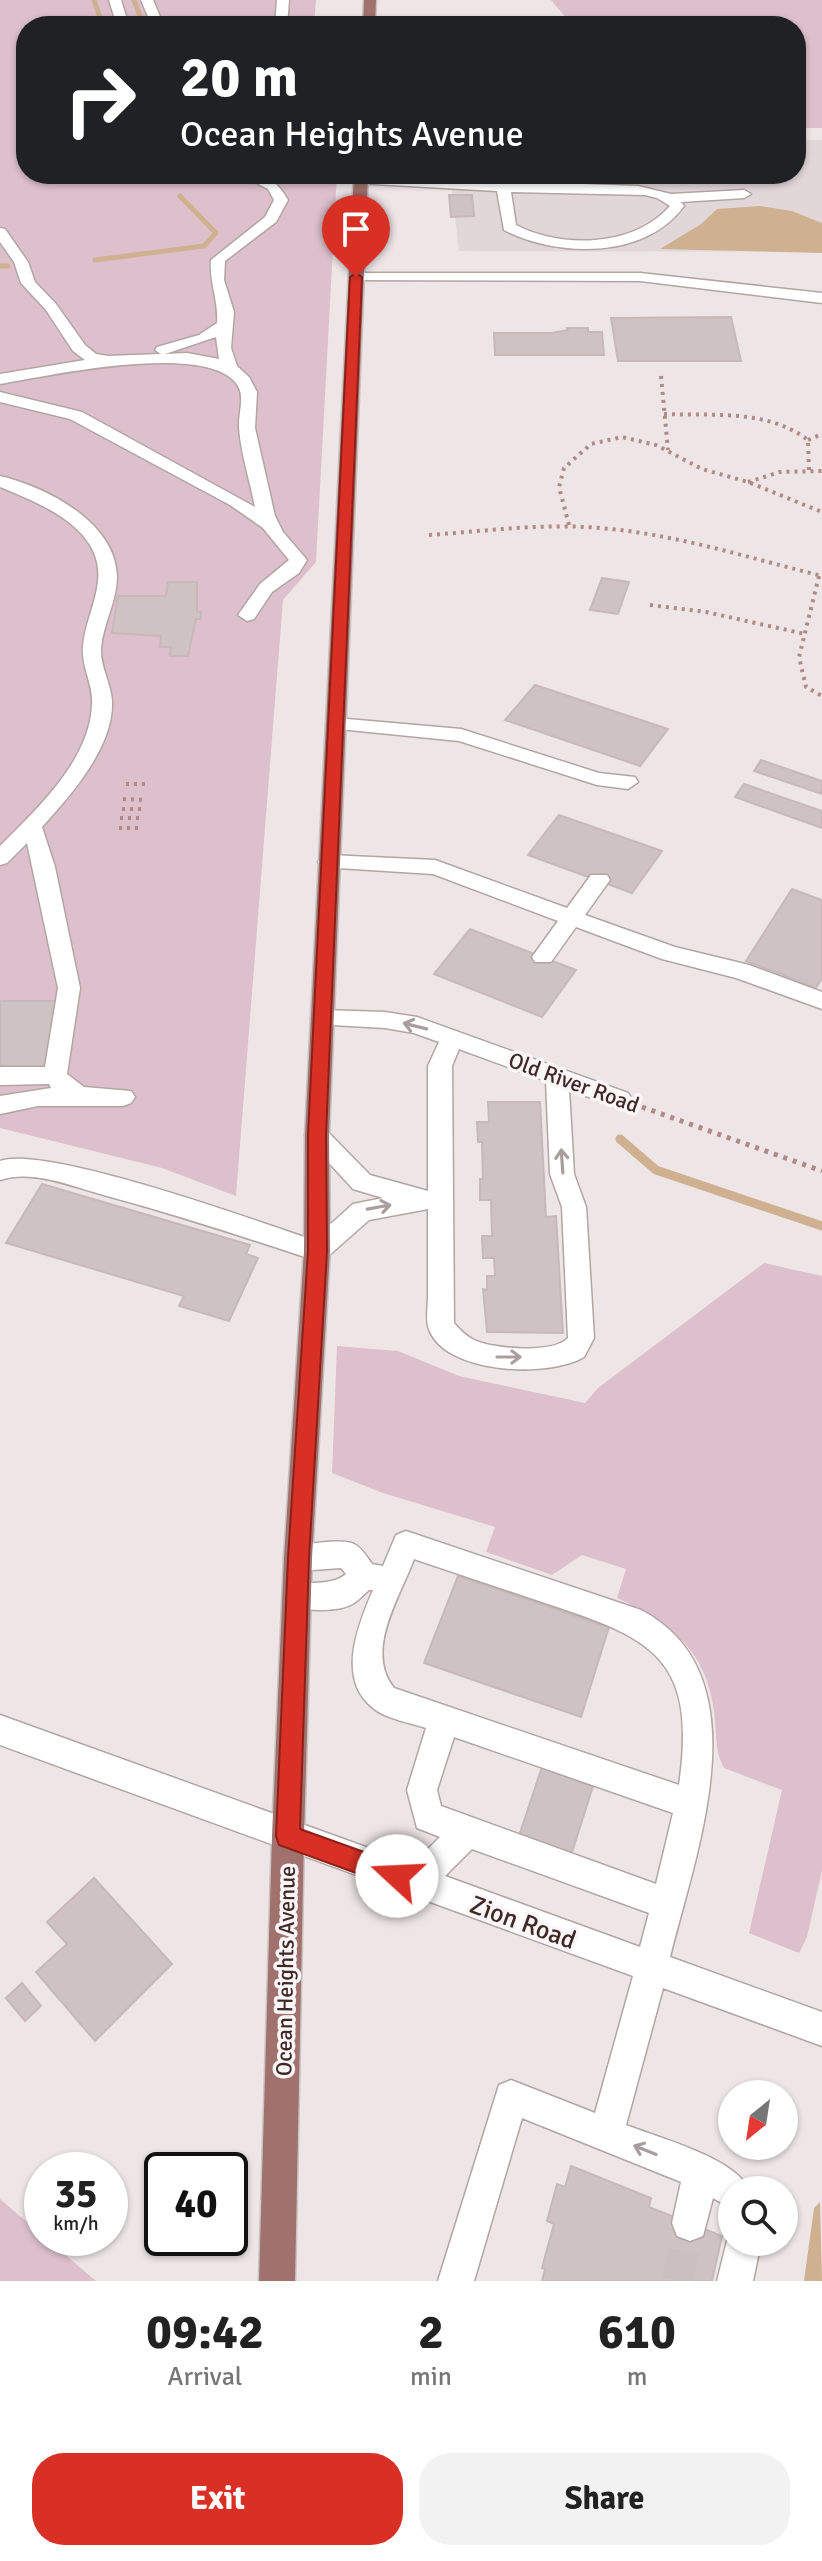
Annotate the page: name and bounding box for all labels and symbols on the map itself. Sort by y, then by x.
pin [322,195,390,277]
one-way arrow [403,1018,429,1033]
street label: Old River Road [505,1046,643,1119]
one-way arrow [554,1148,569,1175]
one-way arrow [366,1199,391,1214]
one-way arrow [495,1349,522,1365]
position arrow [355,1834,439,1918]
street label: Ocean Heights Avenue [270,1866,301,2076]
street label: Zion Road [465,1889,580,1957]
north arrow [718,2080,798,2160]
one-way arrow [633,2142,658,2157]
speed limit sign: 40 [144,2152,248,2256]

